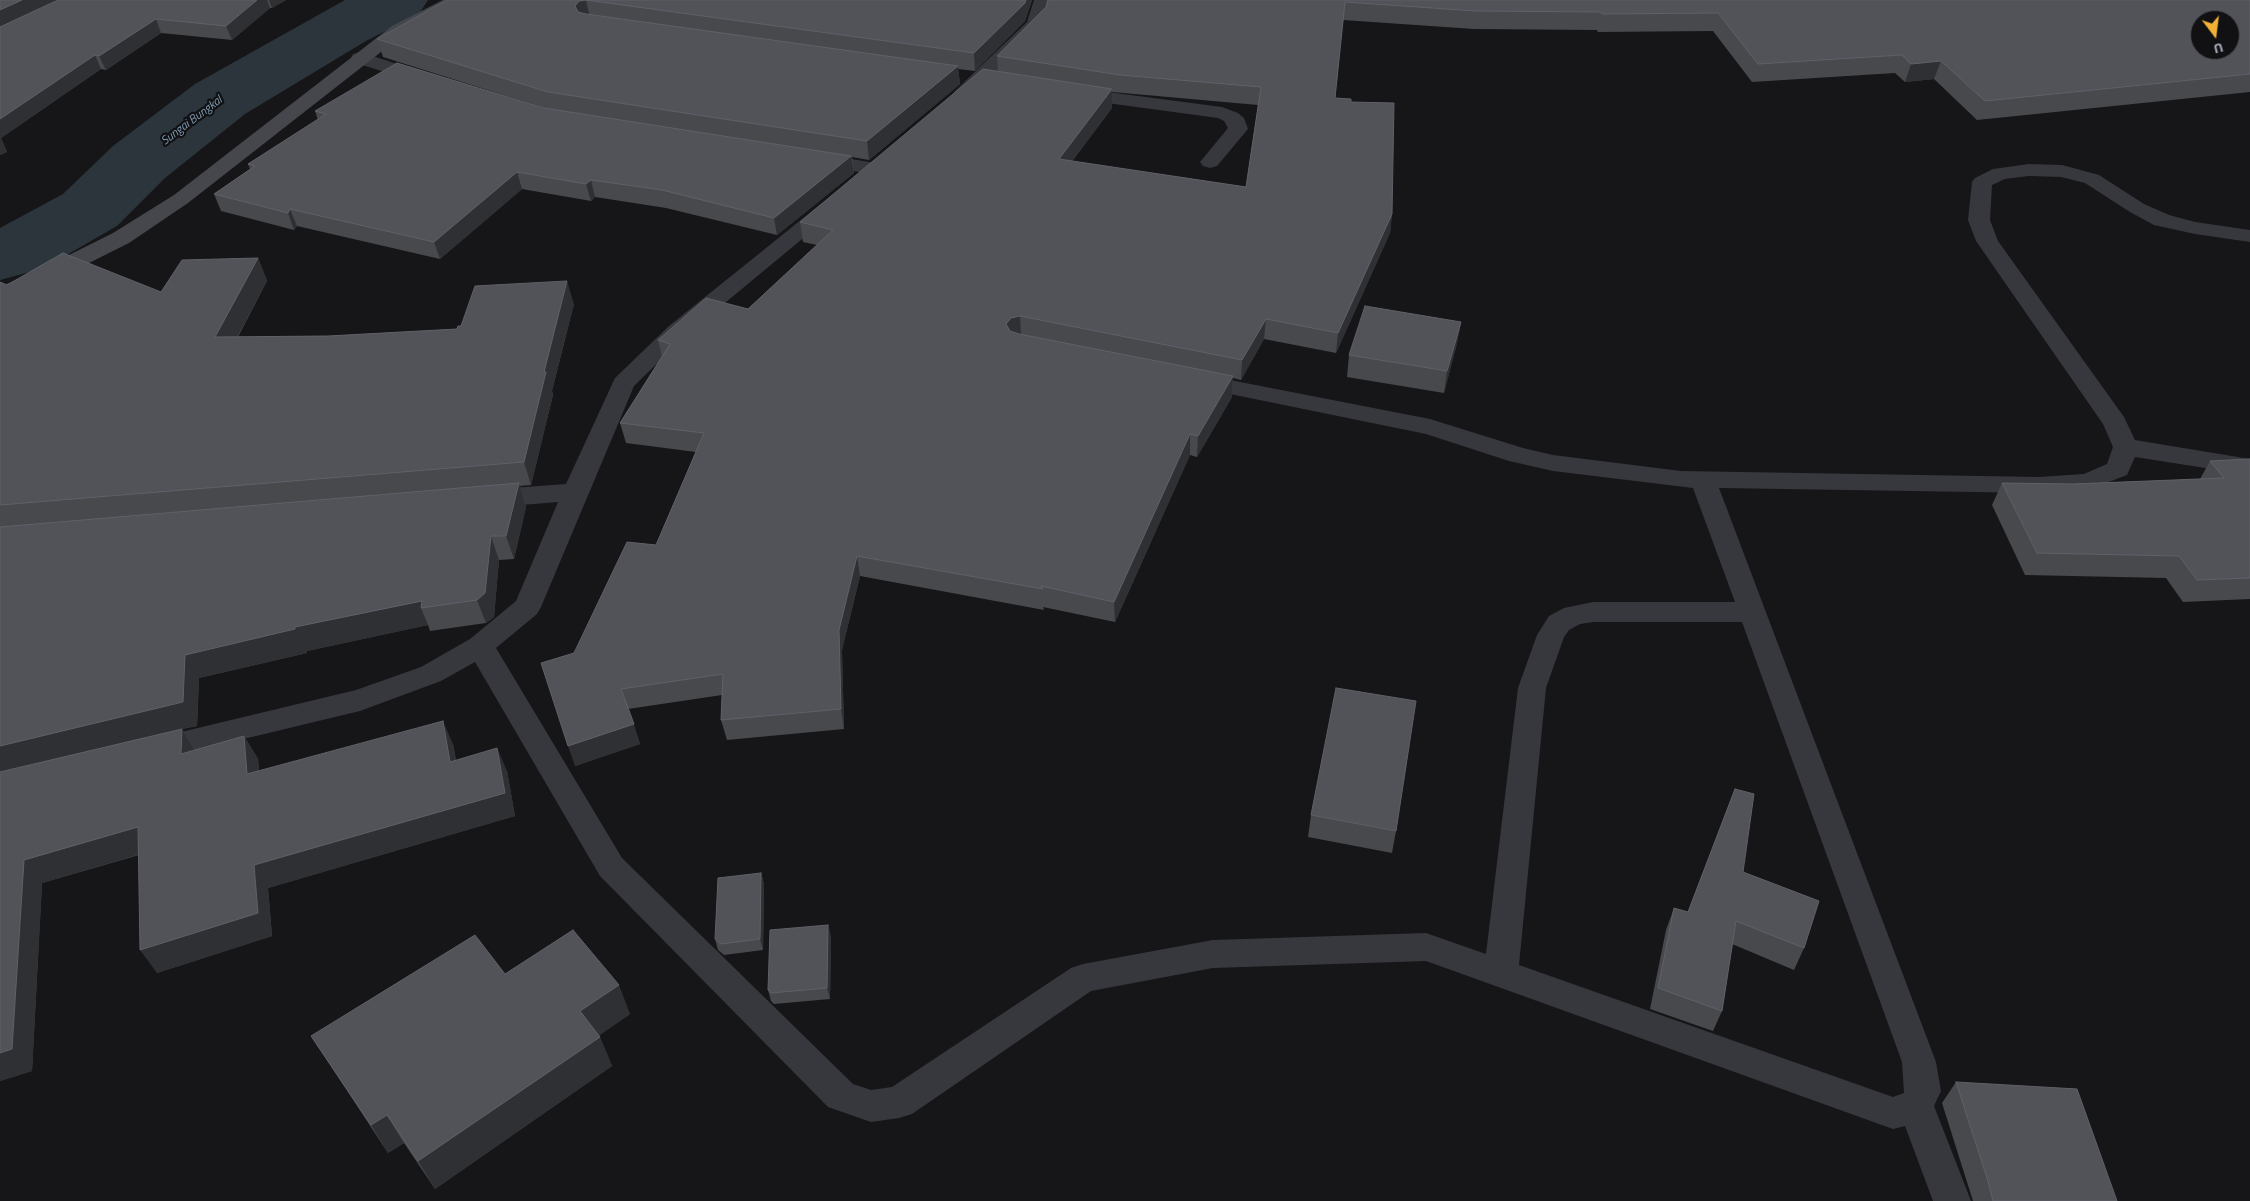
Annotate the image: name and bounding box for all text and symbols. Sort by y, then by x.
north arrow [2190,10,2240,60]
text: U [2212,38,2226,60]
water label: Sungai Bungkal [159,93,225,149]

